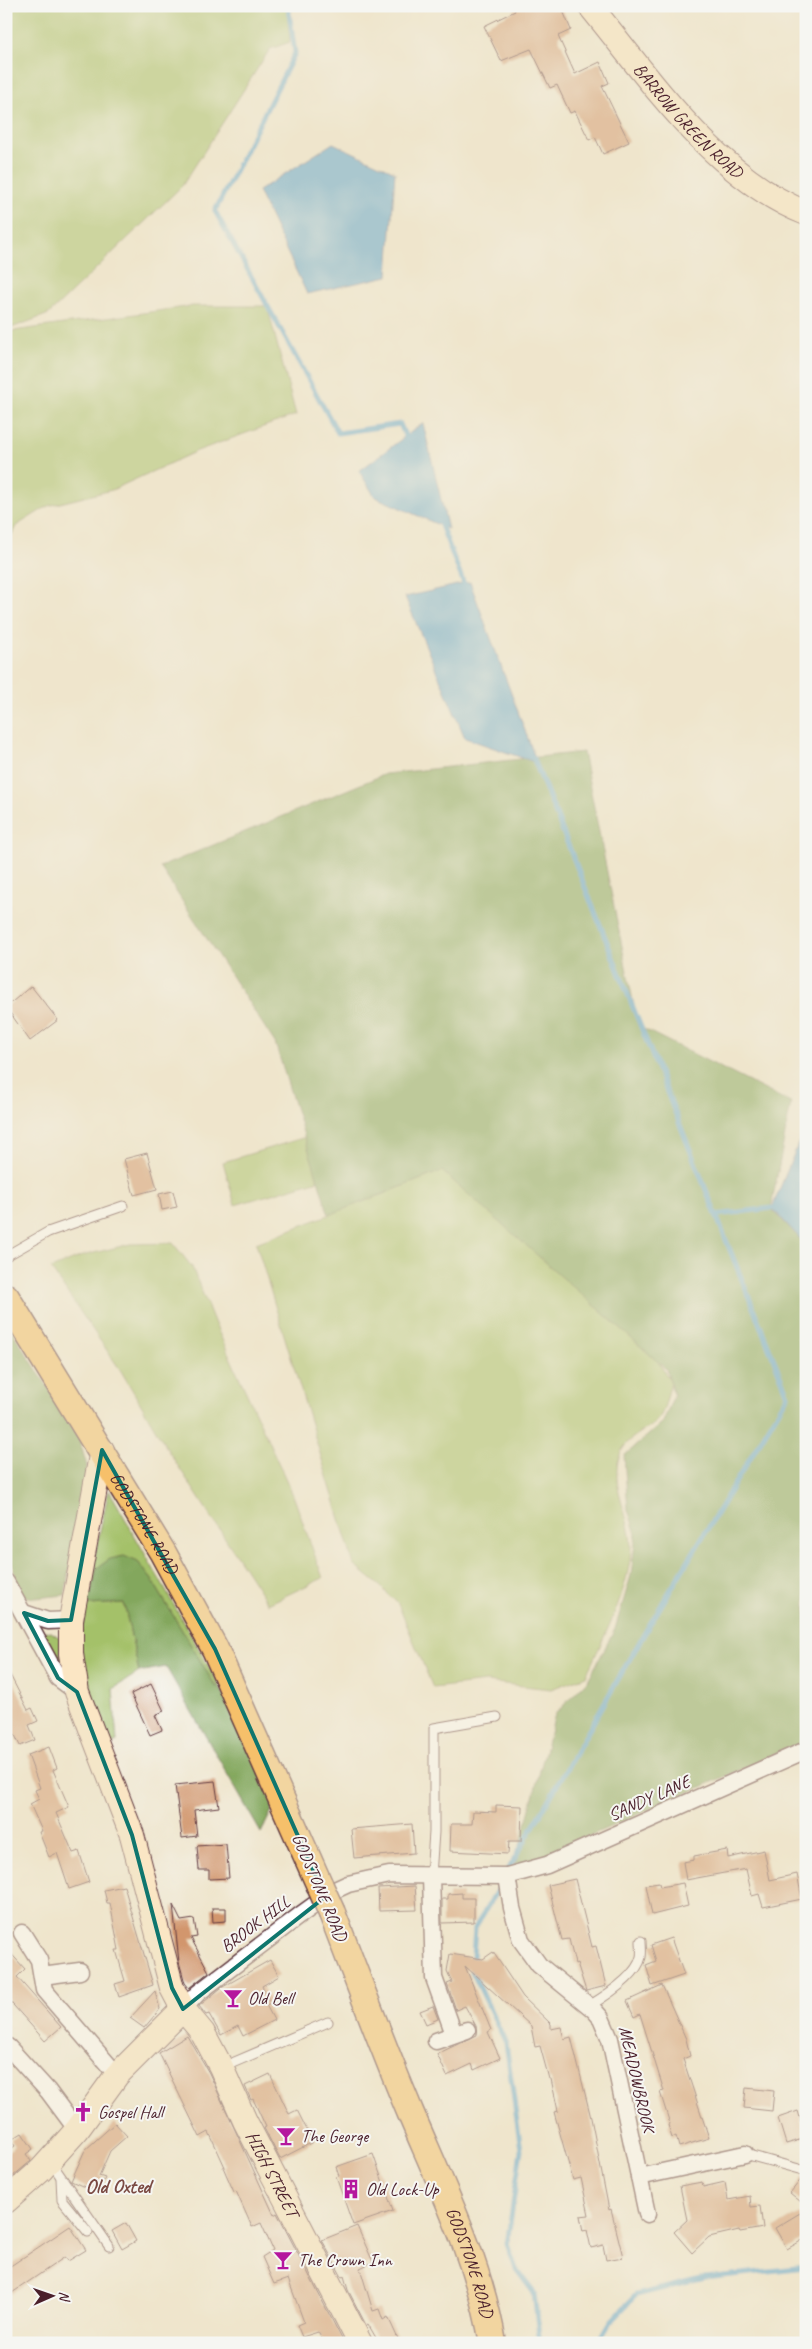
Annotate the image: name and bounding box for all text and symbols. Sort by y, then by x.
street label: BARROW GREEN ROAD [629,59,748,184]
street label: GODSTONE ROAD [105,1468,184,1579]
street label: SANDY LANE [605,1769,695,1826]
street label: GODSTONE ROAD [288,1830,353,1945]
street label: BROOK HILL [216,1891,294,1957]
bar icon: Old Bell [222,1987,244,2009]
place label: Old Bell [248,1987,296,2009]
street label: MEADOWBROOK [614,2024,661,2137]
church icon: Gospel Hall [72,2101,94,2123]
place label: Gospel Hall [98,2101,166,2123]
bar icon: The George [275,2125,297,2147]
place label: The George [301,2125,369,2147]
street label: HIGH STREET [241,2127,306,2224]
district label: Old Oxted [85,2174,155,2199]
building icon: Old Lock-Up [340,2178,362,2200]
place label: Old Lock-Up [366,2178,440,2200]
street label: GODSTONE ROAD [441,2204,499,2321]
bar icon: The Crown Inn [272,2249,294,2271]
place label: The Crown Inn [298,2249,393,2271]
north arrow [28,2272,78,2322]
text: N [56,2291,73,2303]

